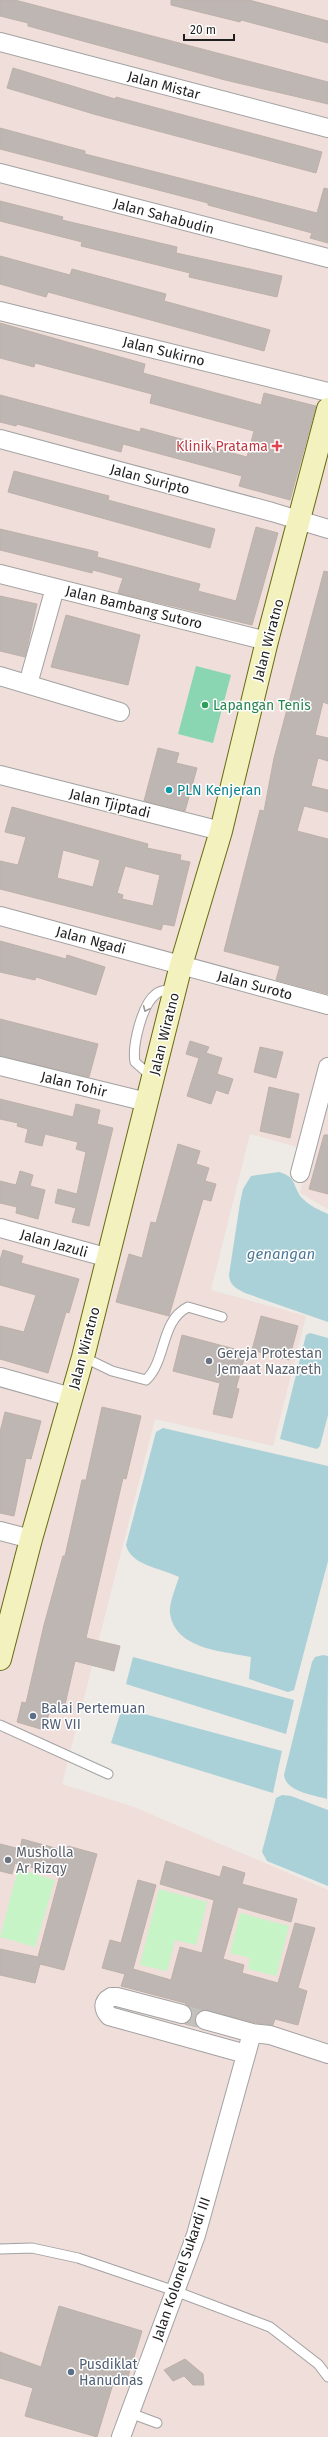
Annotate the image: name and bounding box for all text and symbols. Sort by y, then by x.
scale bar [184,16,234,42]
text: 20 m [190,23,216,37]
street label: Jalan Mistar [126,68,203,104]
street label: Jalan Sahabudin [112,195,216,238]
street label: Jalan Sukirno [121,333,207,370]
place label: Klinik Pratama [176,438,268,455]
marker: Klinik Pratama [271,440,283,452]
street label: Jalan Suripto [108,461,192,498]
street label: Jalan Bambang Sutoro [64,582,204,633]
street label: Jalan Wiratno [249,597,288,683]
place label: Lapangan Tenis [213,697,311,714]
marker: Lapangan Tenis [200,700,210,710]
place label: PLN Kenjeran [177,782,262,799]
street label: Jalan Tjiptadi [67,785,152,822]
marker: PLN Kenjeran [164,785,174,795]
street label: Jalan Ngadi [54,923,128,958]
street label: Jalan Suroto [215,967,294,1004]
street label: Jalan Wiratno [146,991,183,1077]
one-way arrow [143,1005,151,1012]
street label: Jalan Tohir [39,1068,109,1101]
street label: Jalan Jazuli [18,1226,90,1261]
water label: genangan [247,1245,315,1263]
street label: Jalan Wiratno [65,1305,104,1391]
place label: Gereja Protestan Jemaat Nazareth [217,1345,322,1378]
marker: Gereja Protestan Jemaat Nazareth [204,1356,214,1366]
place label: Balai Pertemuan RW VII [41,1700,145,1733]
marker: Balai Pertemuan RW VII [28,1711,38,1721]
place label: Musholla Ar Rizqy [16,1844,74,1877]
marker: Musholla Ar Rizqy [3,1855,13,1865]
street label: Jalan Kolonel Sukardi III [149,2195,214,2343]
place label: Pusdiklat Hanudnas [79,2356,144,2389]
marker: Pusdiklat Hanudnas [66,2367,76,2377]

